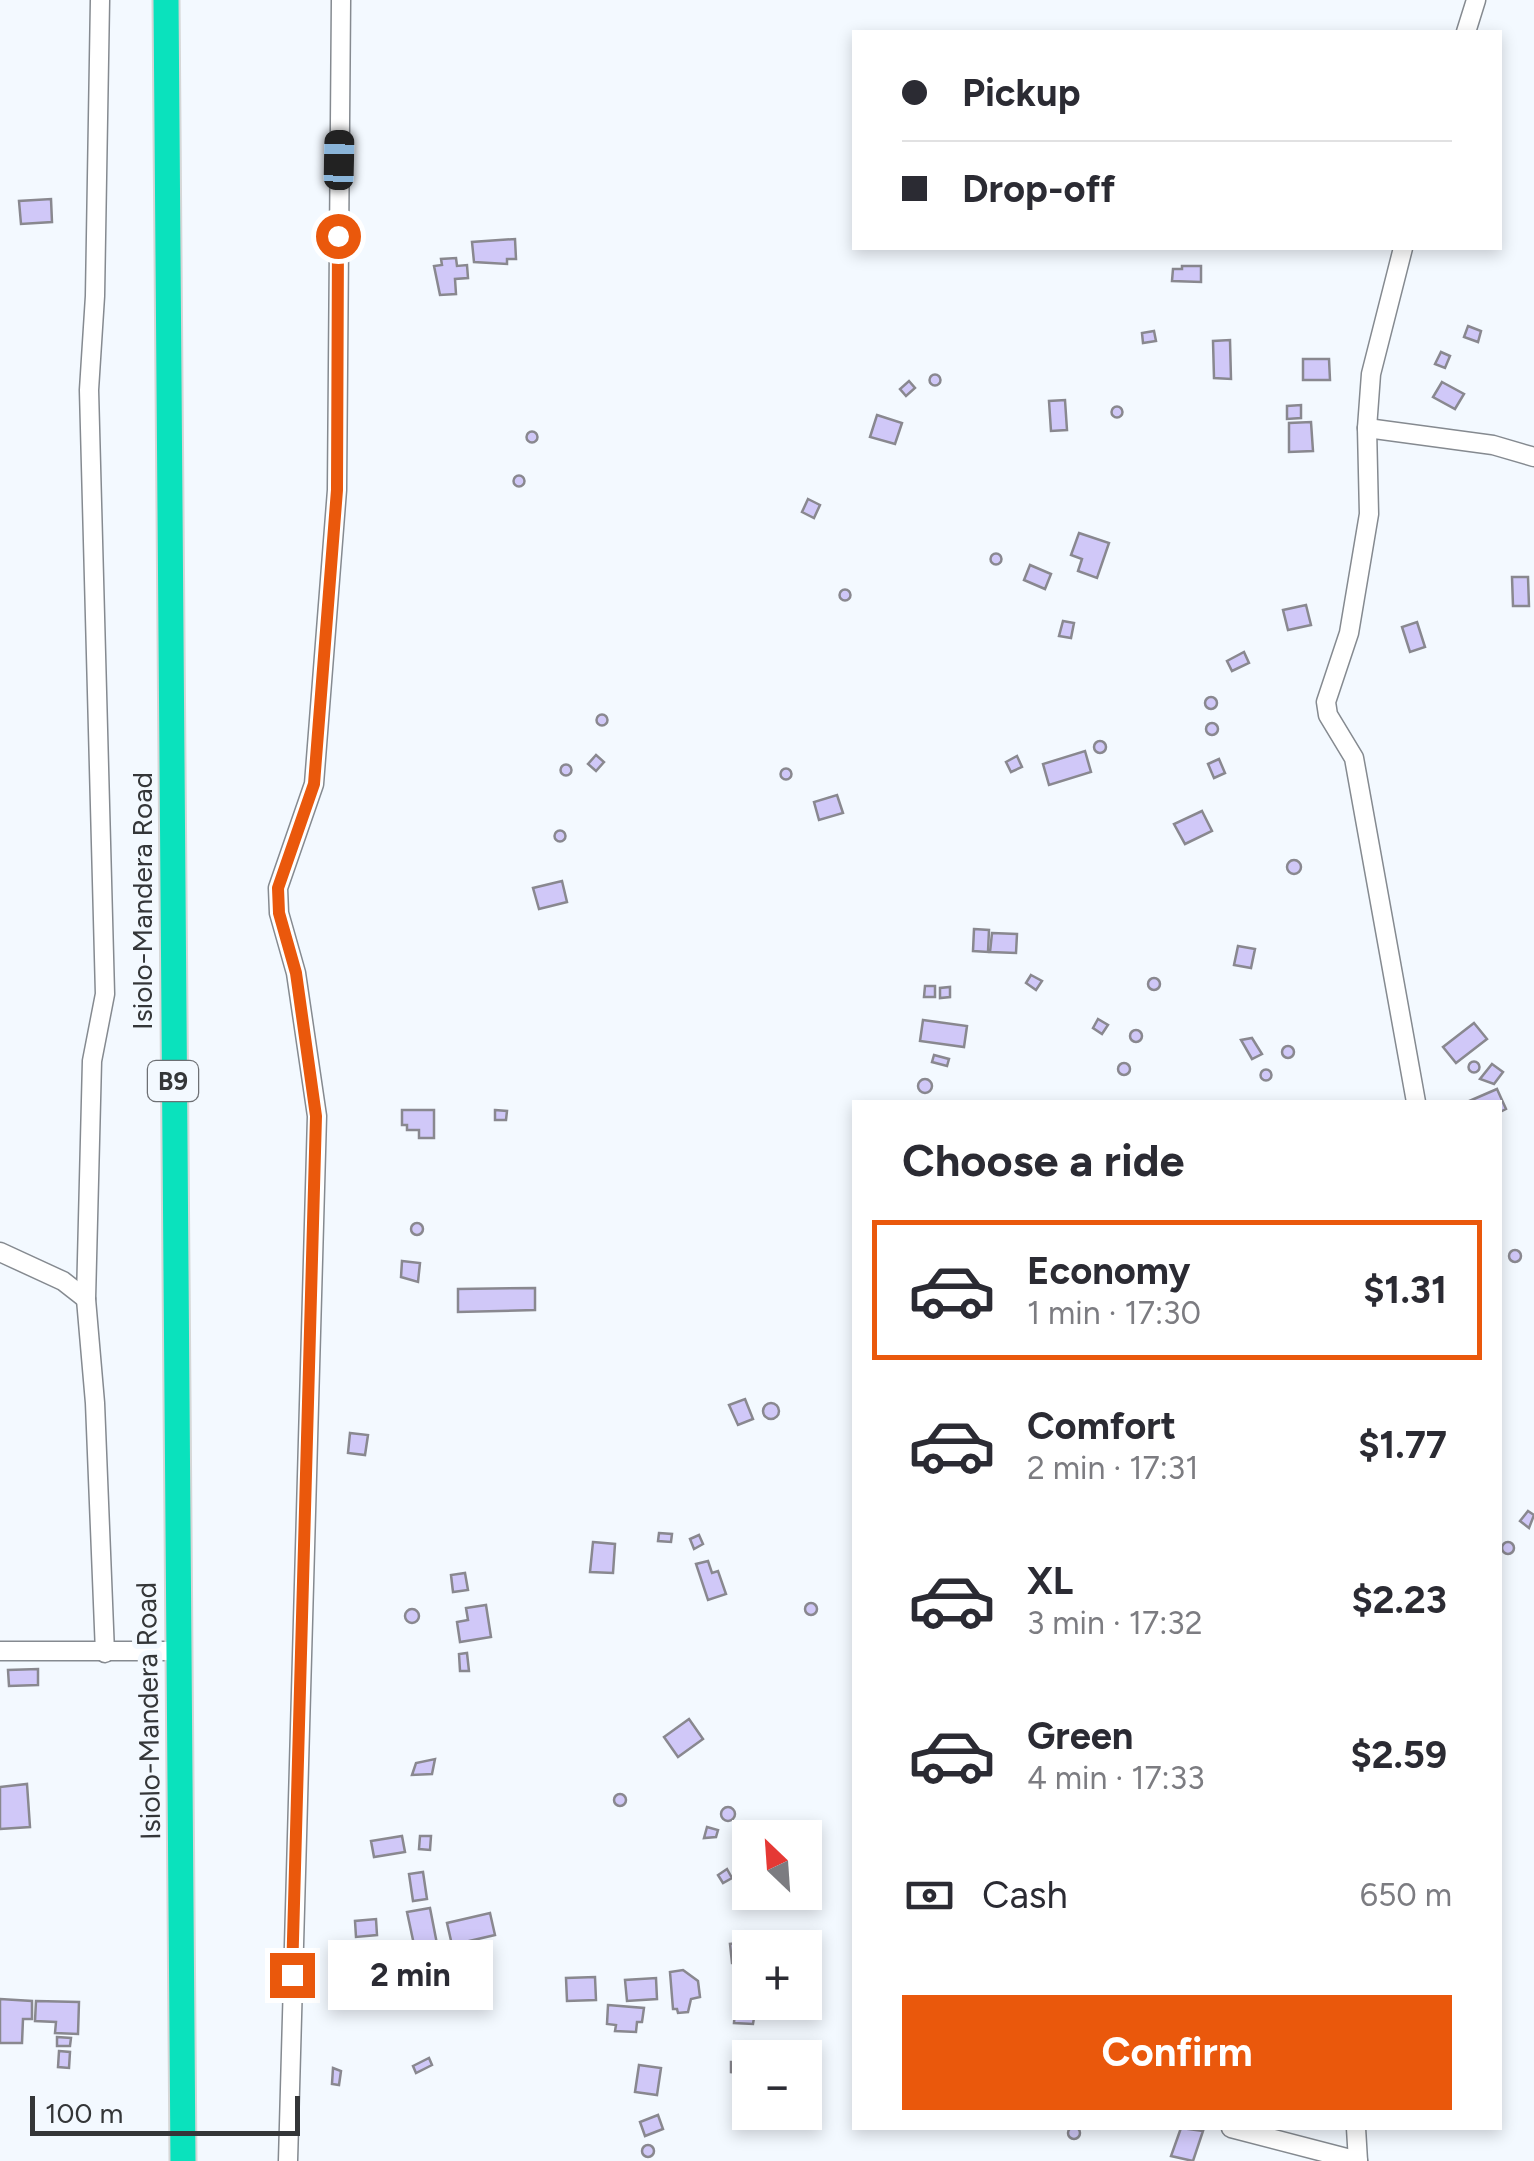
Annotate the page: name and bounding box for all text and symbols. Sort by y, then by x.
text: Pickup [962,70,1080,116]
car [323,130,355,190]
text: Drop-off [962,166,1115,212]
route start [316,214,361,259]
street label: Isiolo-Mandera Road [125,772,159,1030]
road number: B9 [148,1061,198,1101]
text: Choose a ride [902,1133,1184,1187]
icon: car [907,1245,997,1335]
text: Economy [1027,1248,1190,1294]
text: $1.31 [1363,1267,1447,1313]
text: 1 min · 17:30 [1027,1294,1201,1332]
icon: car [907,1400,997,1490]
text: Comfort [1027,1403,1176,1449]
text: $1.77 [1358,1422,1447,1468]
text: 2 min · 17:31 [1027,1449,1198,1487]
icon: car [907,1555,997,1645]
text: XL [1027,1558,1073,1604]
text: $2.23 [1351,1577,1447,1623]
street label: Isiolo-Mandera Road [129,1582,167,1840]
text: 3 min · 17:32 [1027,1604,1203,1642]
icon: car [907,1710,997,1800]
text: Green [1027,1713,1133,1759]
text: $2.59 [1350,1732,1447,1778]
text: 4 min · 17:33 [1027,1759,1205,1797]
north arrow [732,1820,822,1910]
map controls [732,1820,822,2130]
icon: cash [902,1868,957,1923]
text: Cash [982,1872,1068,1918]
text: 650 m [1360,1876,1452,1914]
button: + [732,1930,822,2020]
callout: 2 min [327,1940,492,2010]
route end [270,1953,315,1998]
text: 2 min [370,1956,451,1994]
button: Confirm [902,1995,1452,2110]
button: − [732,2040,822,2130]
scale bar [30,2091,300,2136]
text: 100 m [45,2096,123,2130]

